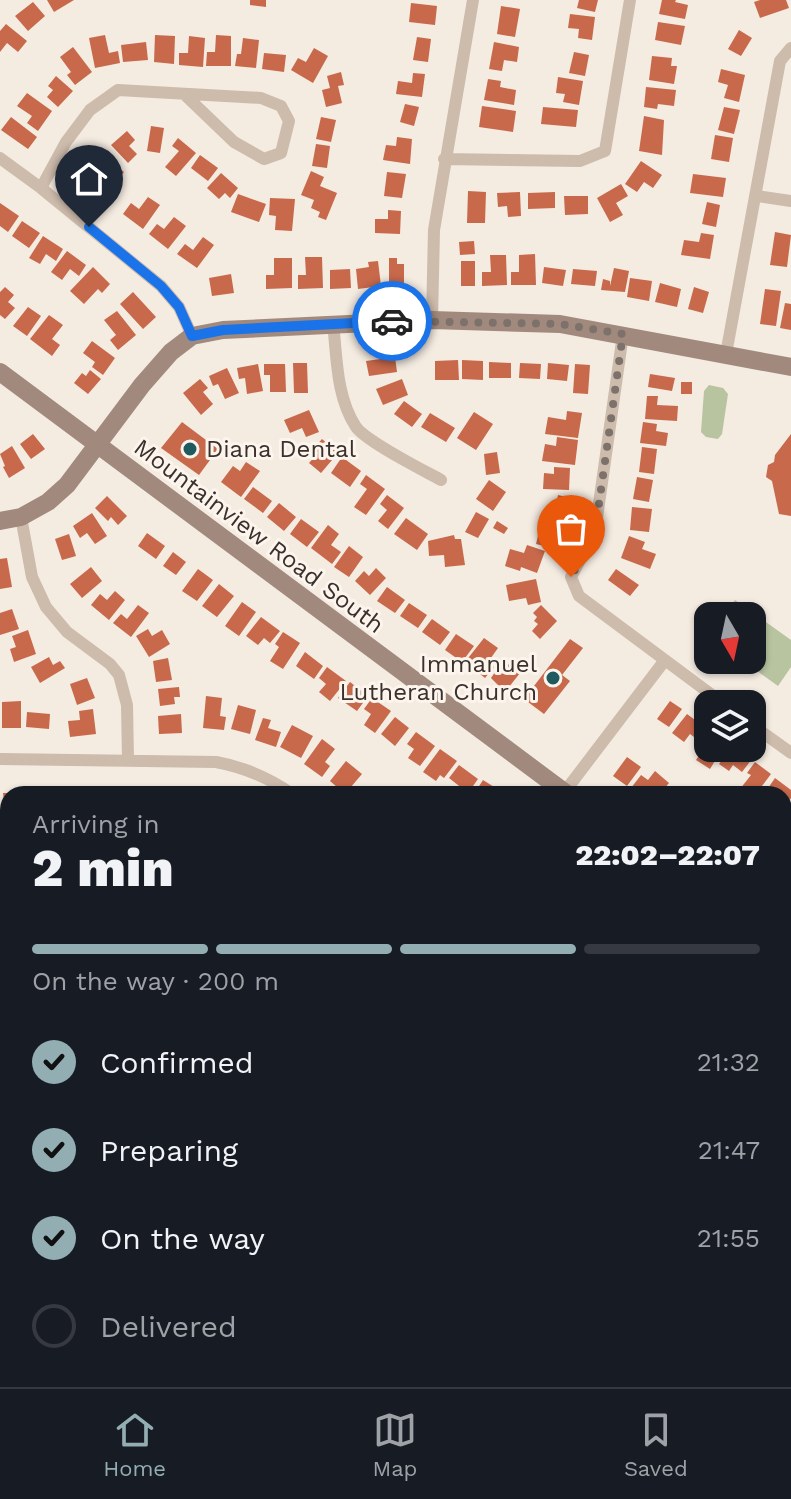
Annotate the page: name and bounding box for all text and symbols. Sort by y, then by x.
pin [55,145,123,227]
icon: home [67,157,111,201]
courier [352,281,432,361]
icon: car [370,299,414,343]
street label: Mountainview Road South [129,433,389,639]
place label: Diana Dental [206,435,357,463]
marker: Diana Dental [181,440,199,458]
pin [537,495,605,577]
icon: bag [549,507,593,551]
north arrow [694,602,766,674]
map controls [694,602,766,762]
place label: Immanuel Lutheran Church [339,650,538,706]
marker: Immanuel Lutheran Church [544,669,562,687]
button: layers [694,690,766,762]
text: Arriving in [32,809,160,839]
text: 22:02–22:07 [575,837,760,872]
text: 2 min [32,838,174,899]
text: On the way · 200 m [32,966,279,996]
icon: check [32,1040,76,1084]
text: Confirmed [100,1045,254,1080]
text: 21:32 [697,1047,760,1077]
icon: check [32,1128,76,1172]
text: Preparing [100,1133,238,1168]
text: 21:47 [698,1135,760,1165]
icon: check [32,1216,76,1260]
text: On the way [100,1221,265,1256]
text: 21:55 [697,1223,760,1253]
text: Delivered [100,1309,237,1344]
tab: Home [103,1408,166,1481]
tab: Map [373,1408,417,1481]
tab: Saved [624,1408,688,1481]

